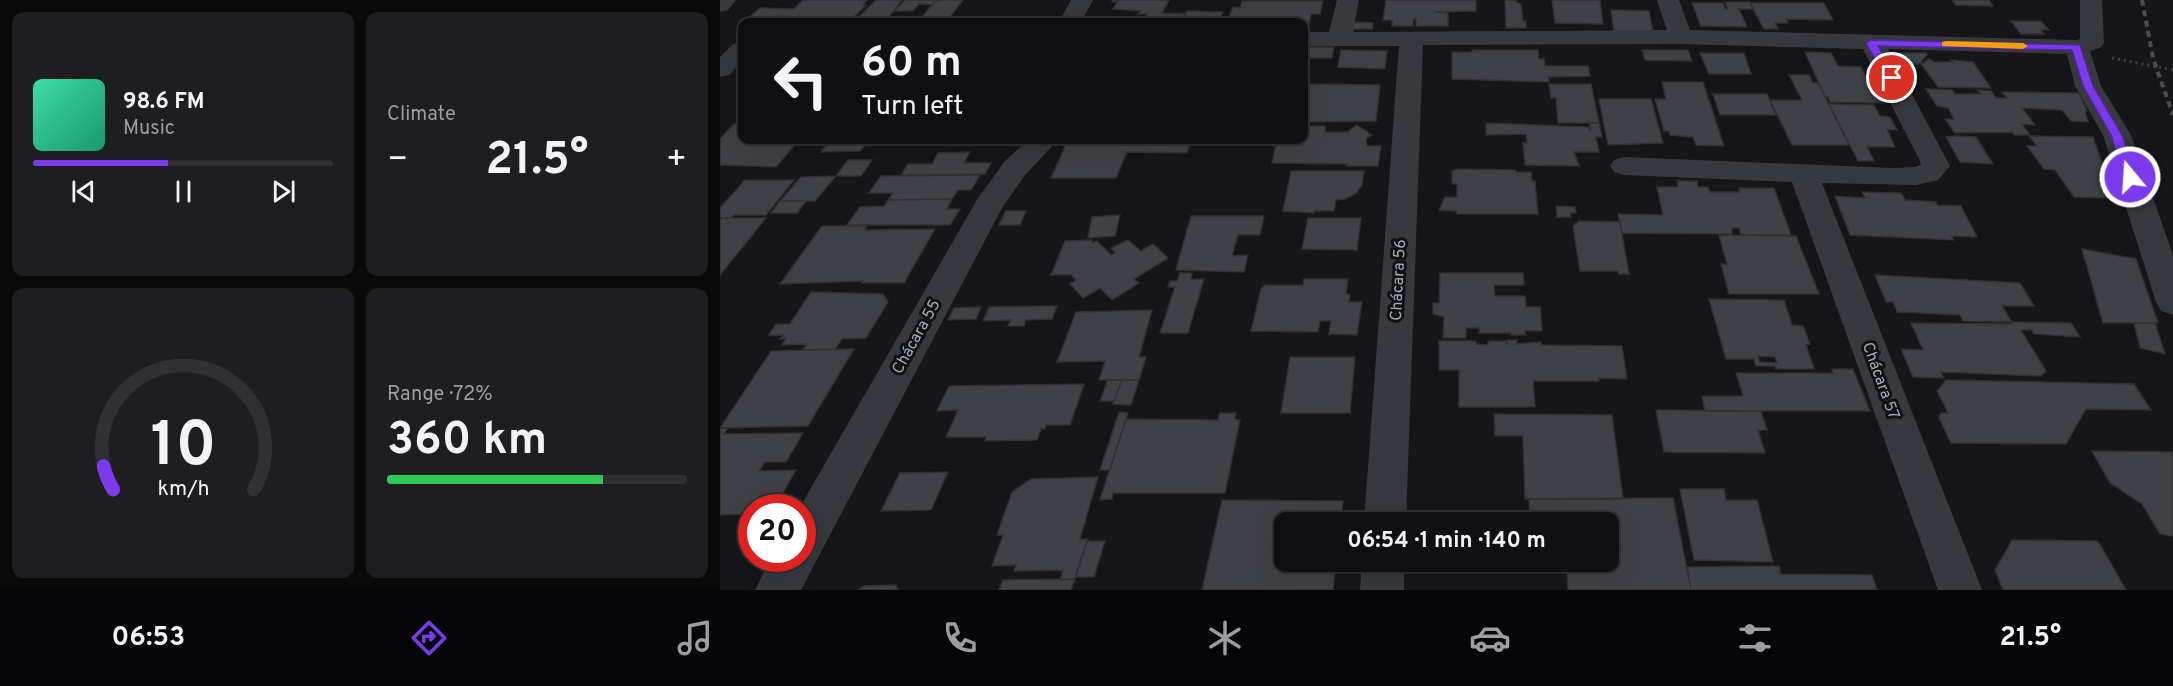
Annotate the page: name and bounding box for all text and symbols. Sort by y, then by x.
text: 60 m [861,38,962,91]
icon: left [762,42,840,120]
pin [1866,52,1917,103]
icon: arrive [1875,61,1908,94]
text: 98.6 FM [123,89,205,116]
text: Turn left [861,90,963,124]
text: Climate [387,102,456,128]
text: Music [123,116,175,142]
text: 21.5° [486,133,588,190]
text: − [387,140,408,182]
text: + [666,140,687,182]
position arrow [2098,145,2162,209]
icon: previous [67,175,100,208]
icon: pause [167,175,200,208]
icon: next [267,175,300,208]
street label: Chácara 56 [1387,239,1411,321]
street label: Chácara 55 [888,296,946,378]
street label: Chácara 57 [1857,340,1903,422]
text: Range · 72% [387,382,493,408]
text: 10 [150,409,216,488]
text: 360 km [387,413,547,470]
text: km/h [157,476,209,503]
speed limit sign: 20 [738,494,816,572]
text: 06:54 · 1 min · 140 m [1347,528,1546,555]
icon: directions [408,617,450,659]
icon: music [674,617,716,659]
icon: phone [939,617,981,659]
icon: climate [1204,617,1246,659]
icon: car [1469,617,1511,659]
icon: filters [1734,617,1776,659]
text: 06:53 [112,621,185,655]
text: 21.5° [2000,621,2061,655]

